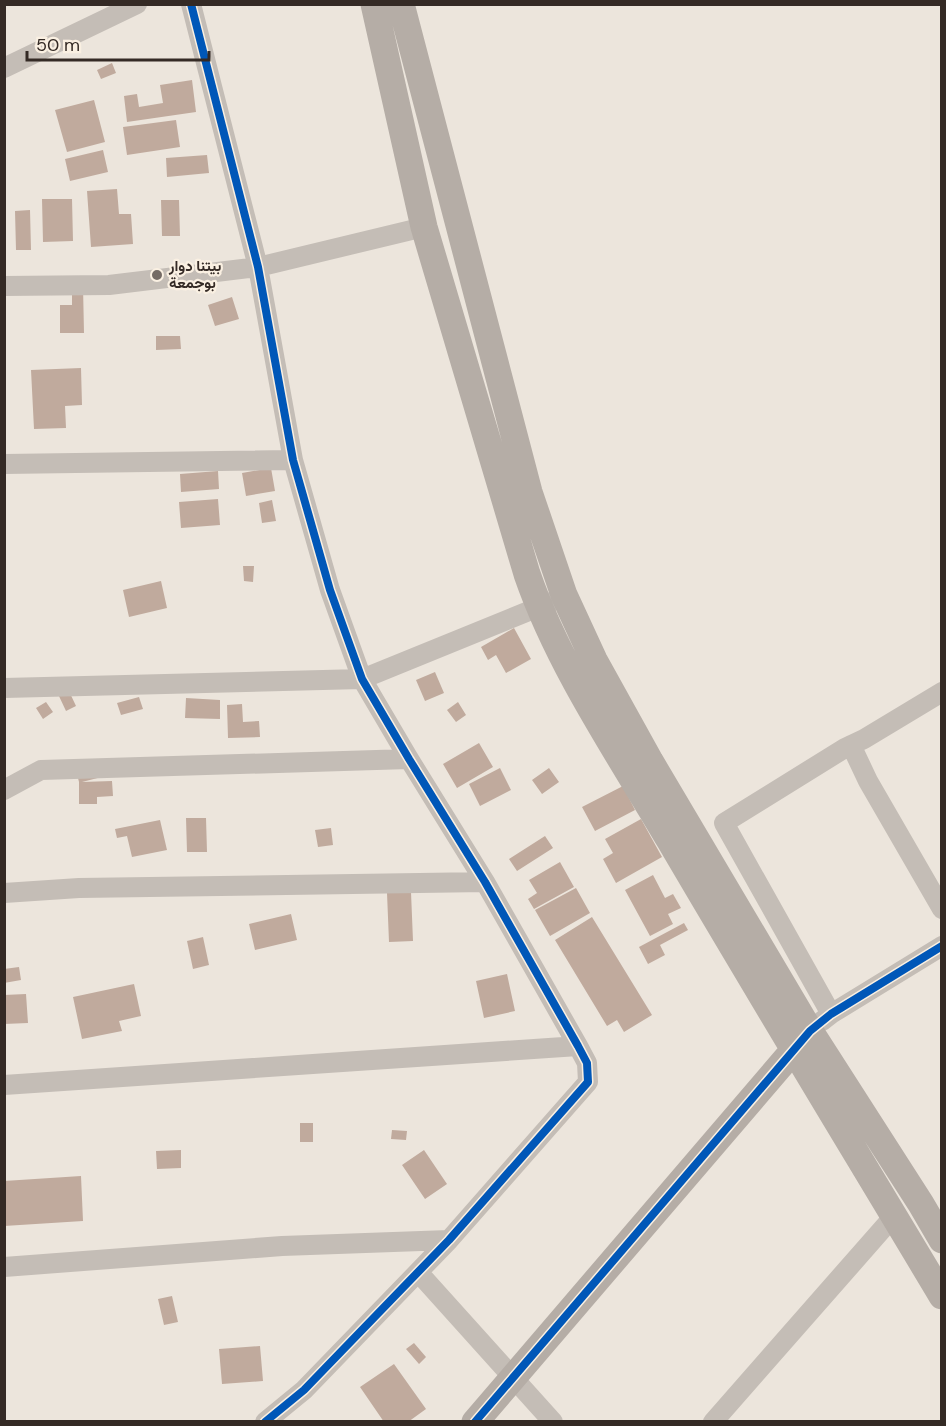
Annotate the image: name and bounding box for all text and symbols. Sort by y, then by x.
scale bar [27,24,208,62]
text: 50 m [36,33,80,57]
place label: بيتنا دوار بوجمعة [168,256,221,293]
marker: بيتنا دوار بوجمعة [150,268,164,282]

